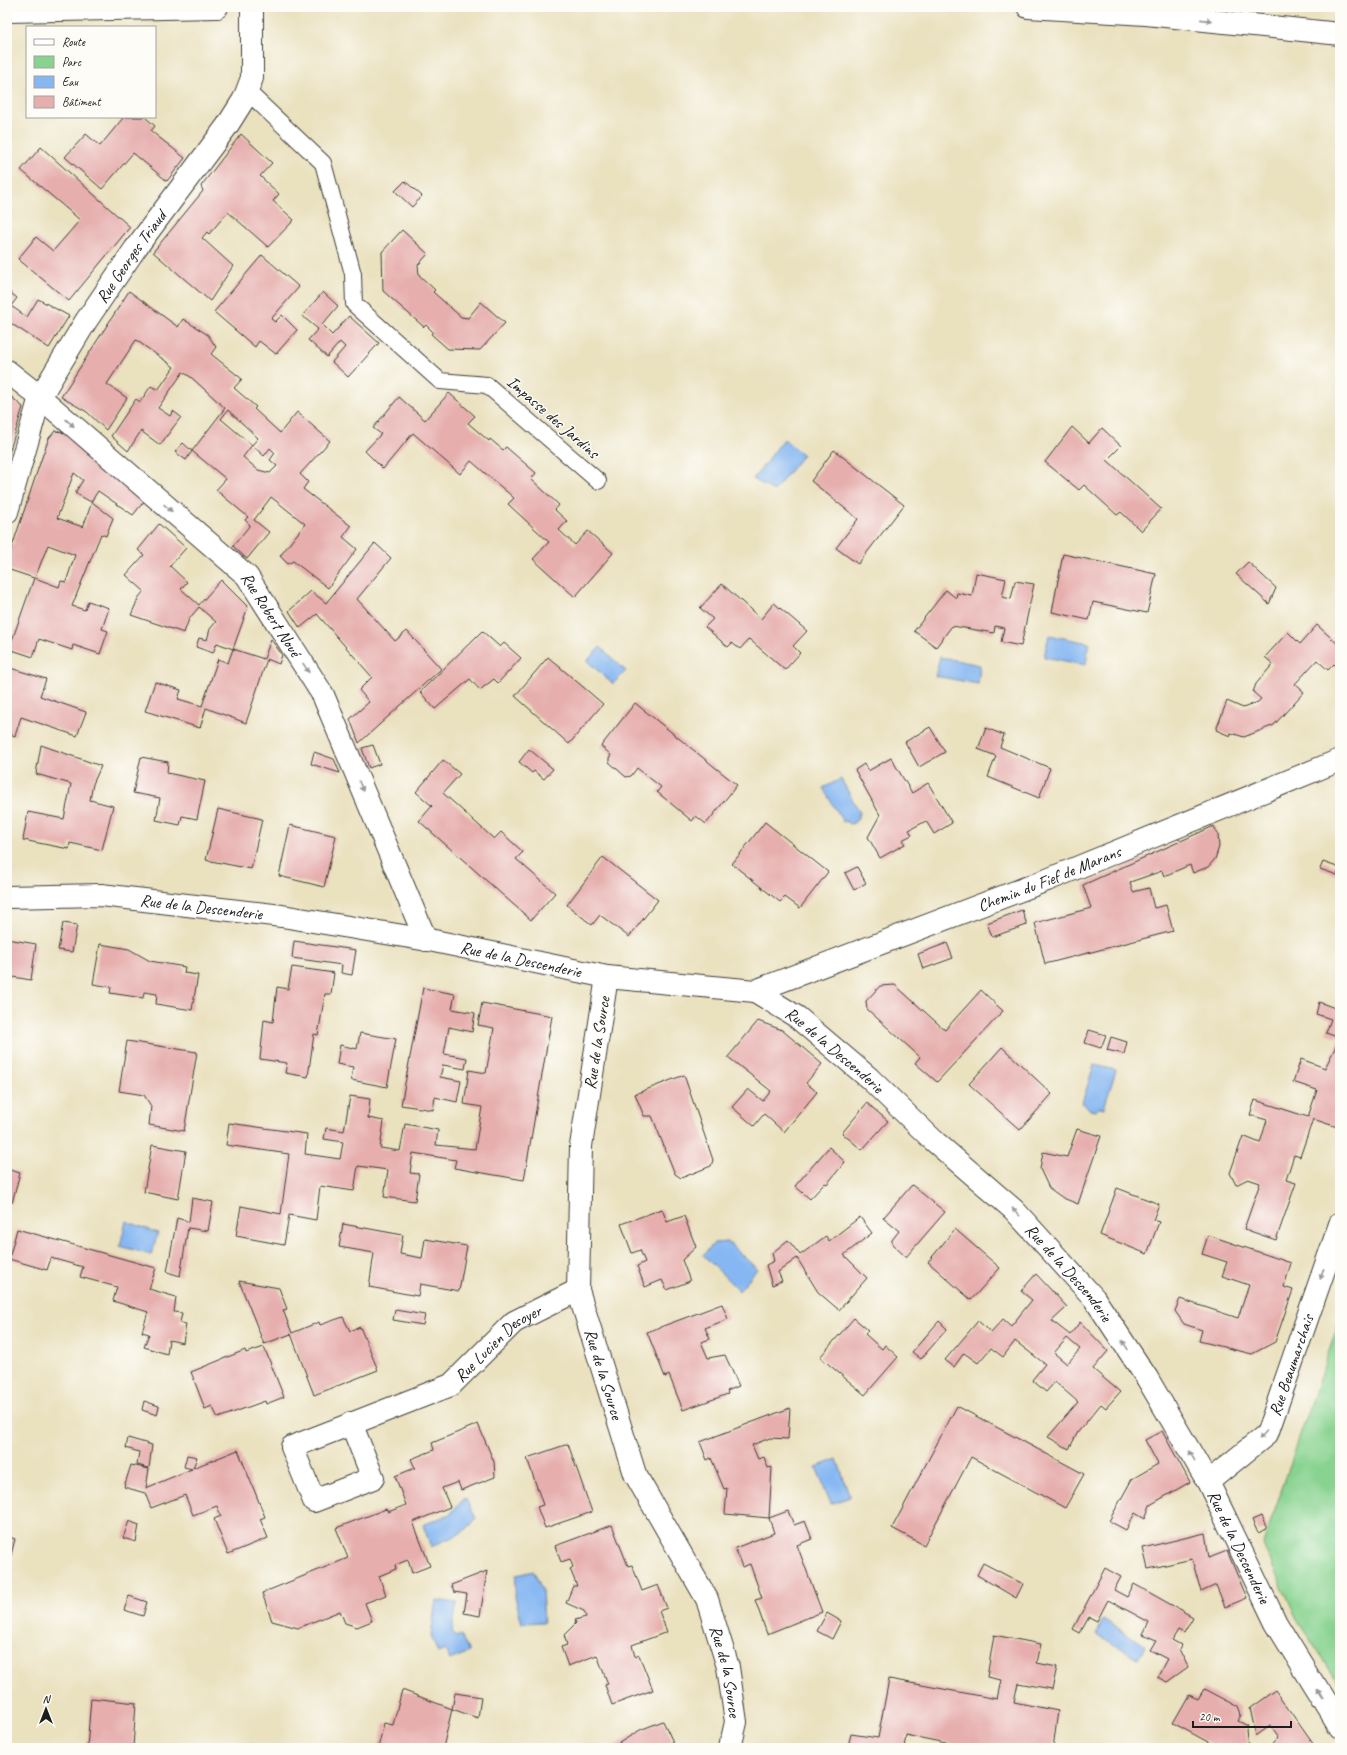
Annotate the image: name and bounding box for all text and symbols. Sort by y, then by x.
one-way arrow [1200,17,1212,24]
legend [26,26,156,118]
text: Route [62,34,86,50]
text: Parc [62,54,82,70]
text: Eau [62,74,80,90]
text: Bâtiment [62,94,101,110]
street label: Rue Georges Triaud [91,204,173,307]
street label: Impasse des Jardins [503,371,605,464]
one-way arrow [64,418,75,427]
one-way arrow [163,503,173,513]
street label: Rue Robert Noué [237,568,307,662]
one-way arrow [302,663,310,674]
one-way arrow [359,780,365,792]
street label: Chemin du Fief de Marans [975,840,1126,916]
street label: Rue de la Descenderie [139,889,265,924]
street label: Rue de la Descenderie [459,936,585,982]
street label: Rue de la Source [579,994,615,1091]
street label: Rue de la Descenderie [782,1002,890,1098]
one-way arrow [1011,1207,1021,1217]
street label: Rue de la Descenderie [1021,1219,1118,1327]
one-way arrow [1319,1269,1325,1281]
street label: Rue Lucien Desoyer [450,1299,546,1386]
street label: Rue Beaumarchais [1264,1311,1319,1419]
street label: Rue de la Source [580,1326,628,1423]
one-way arrow [1121,1340,1129,1350]
one-way arrow [1259,1430,1268,1440]
one-way arrow [1189,1450,1196,1462]
street label: Rue de la Descenderie [1203,1487,1276,1608]
street label: Rue de la Source [705,1623,746,1720]
one-way arrow [1316,1688,1323,1700]
north arrow [26,1689,66,1729]
text: N [43,1692,52,1706]
scale bar [1193,1703,1291,1729]
text: 20 m [1199,1709,1221,1725]

